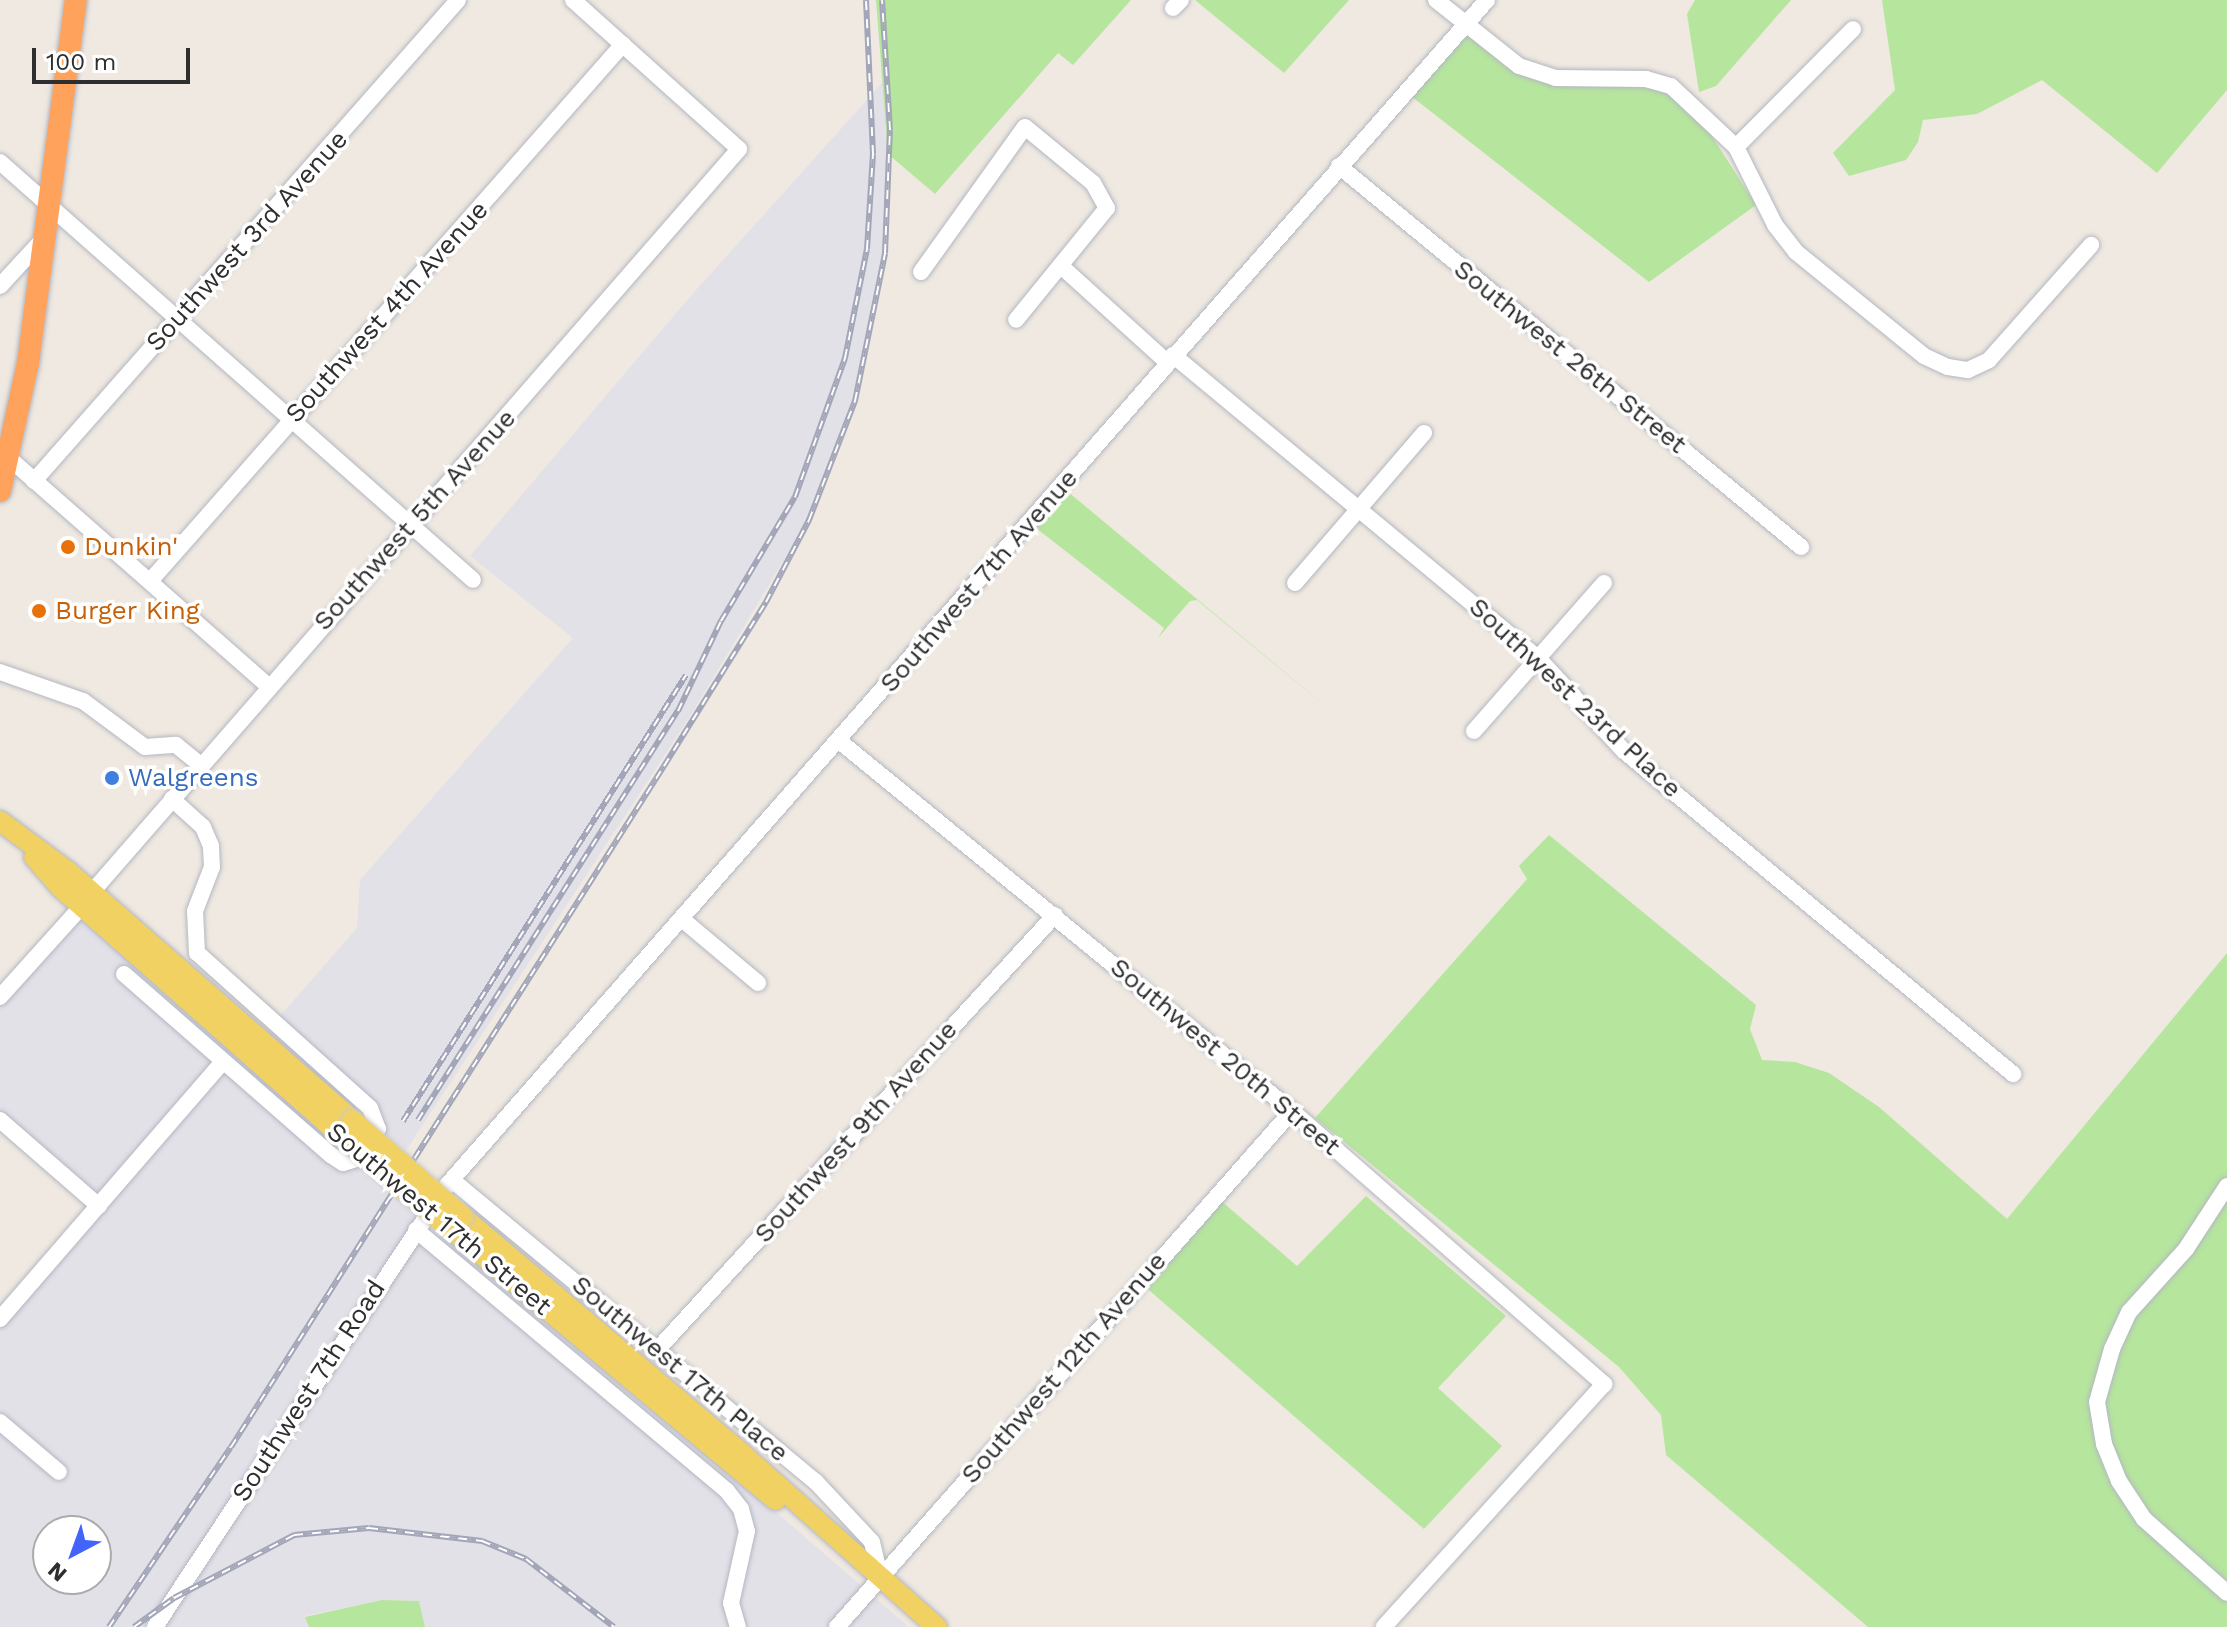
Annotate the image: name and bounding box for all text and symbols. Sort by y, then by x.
scale bar [36,32,194,82]
text: 100 m [46,48,116,76]
street label: Southwest 3rd Avenue [139,124,355,358]
street label: Southwest 4th Avenue [279,194,495,430]
street label: Southwest 26th Street [1448,254,1692,460]
street label: Southwest 5th Avenue [307,403,523,637]
street label: Southwest 7th Avenue [873,462,1085,700]
place label: Dunkin' [84,531,178,563]
marker: Dunkin' [59,538,77,556]
street label: Southwest 23rd Place [1462,592,1688,804]
place label: Burger King [55,595,200,627]
marker: Burger King [30,602,48,620]
place label: Walgreens [128,762,258,794]
marker: Walgreens [103,769,121,787]
street label: Southwest 20th Street [1104,952,1346,1162]
street label: Southwest 9th Avenue [748,1014,964,1250]
street label: Southwest 17th Street [320,1116,558,1322]
street label: Southwest 12th Avenue [954,1245,1174,1491]
street label: Southwest 17th Place [565,1269,795,1469]
street label: Southwest 7th Road [225,1274,393,1508]
north arrow [32,1515,112,1595]
text: N [43,1557,72,1587]

